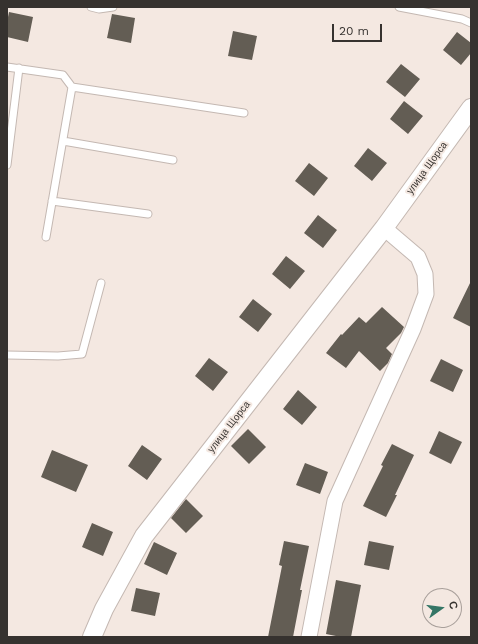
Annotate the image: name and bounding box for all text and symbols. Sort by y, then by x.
scale bar [334,16,384,42]
text: 20 m [339,24,369,38]
street label: улица Щорса [404,139,450,197]
street label: улица Щорса [205,399,253,455]
north arrow [422,588,462,628]
text: С [446,600,460,611]

